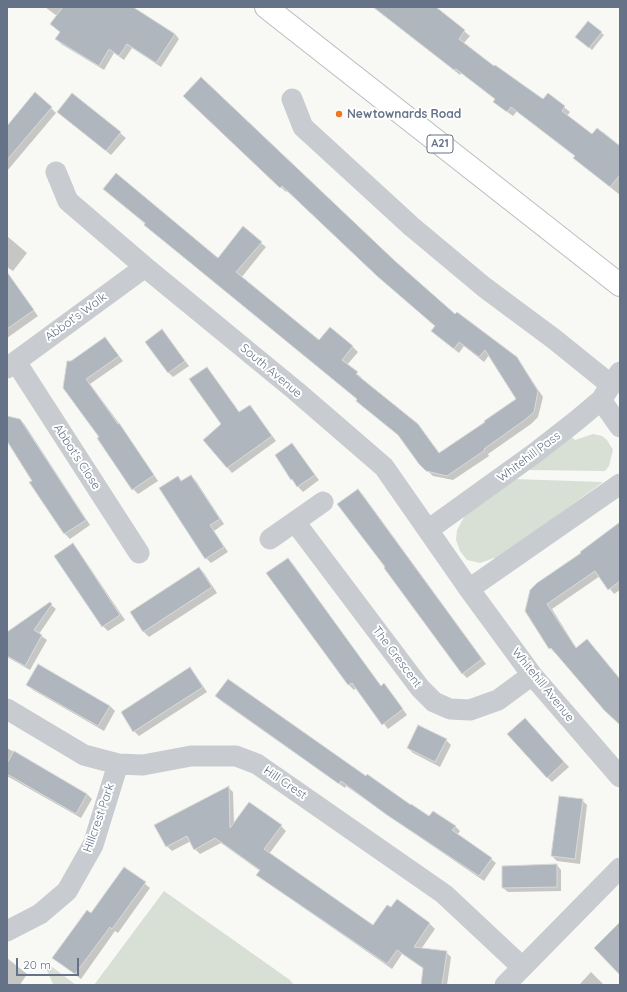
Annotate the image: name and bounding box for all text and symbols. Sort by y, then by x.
place label: Newtownards Road [347,107,461,121]
marker: Newtownards Road [334,109,344,119]
road number: A21 [427,135,453,153]
street label: Abbot's Walk [42,290,110,344]
street label: South Avenue [237,341,305,401]
street label: Abbot's Close [51,422,103,492]
street label: Whitehill Pass [494,429,564,485]
street label: The Crescent [369,624,425,690]
street label: Whitehill Avenue [509,645,577,725]
street label: Hill Crest [261,763,309,803]
street label: Hillcrest Park [80,781,118,855]
scale bar [18,950,81,976]
text: 20 m [23,957,51,972]

